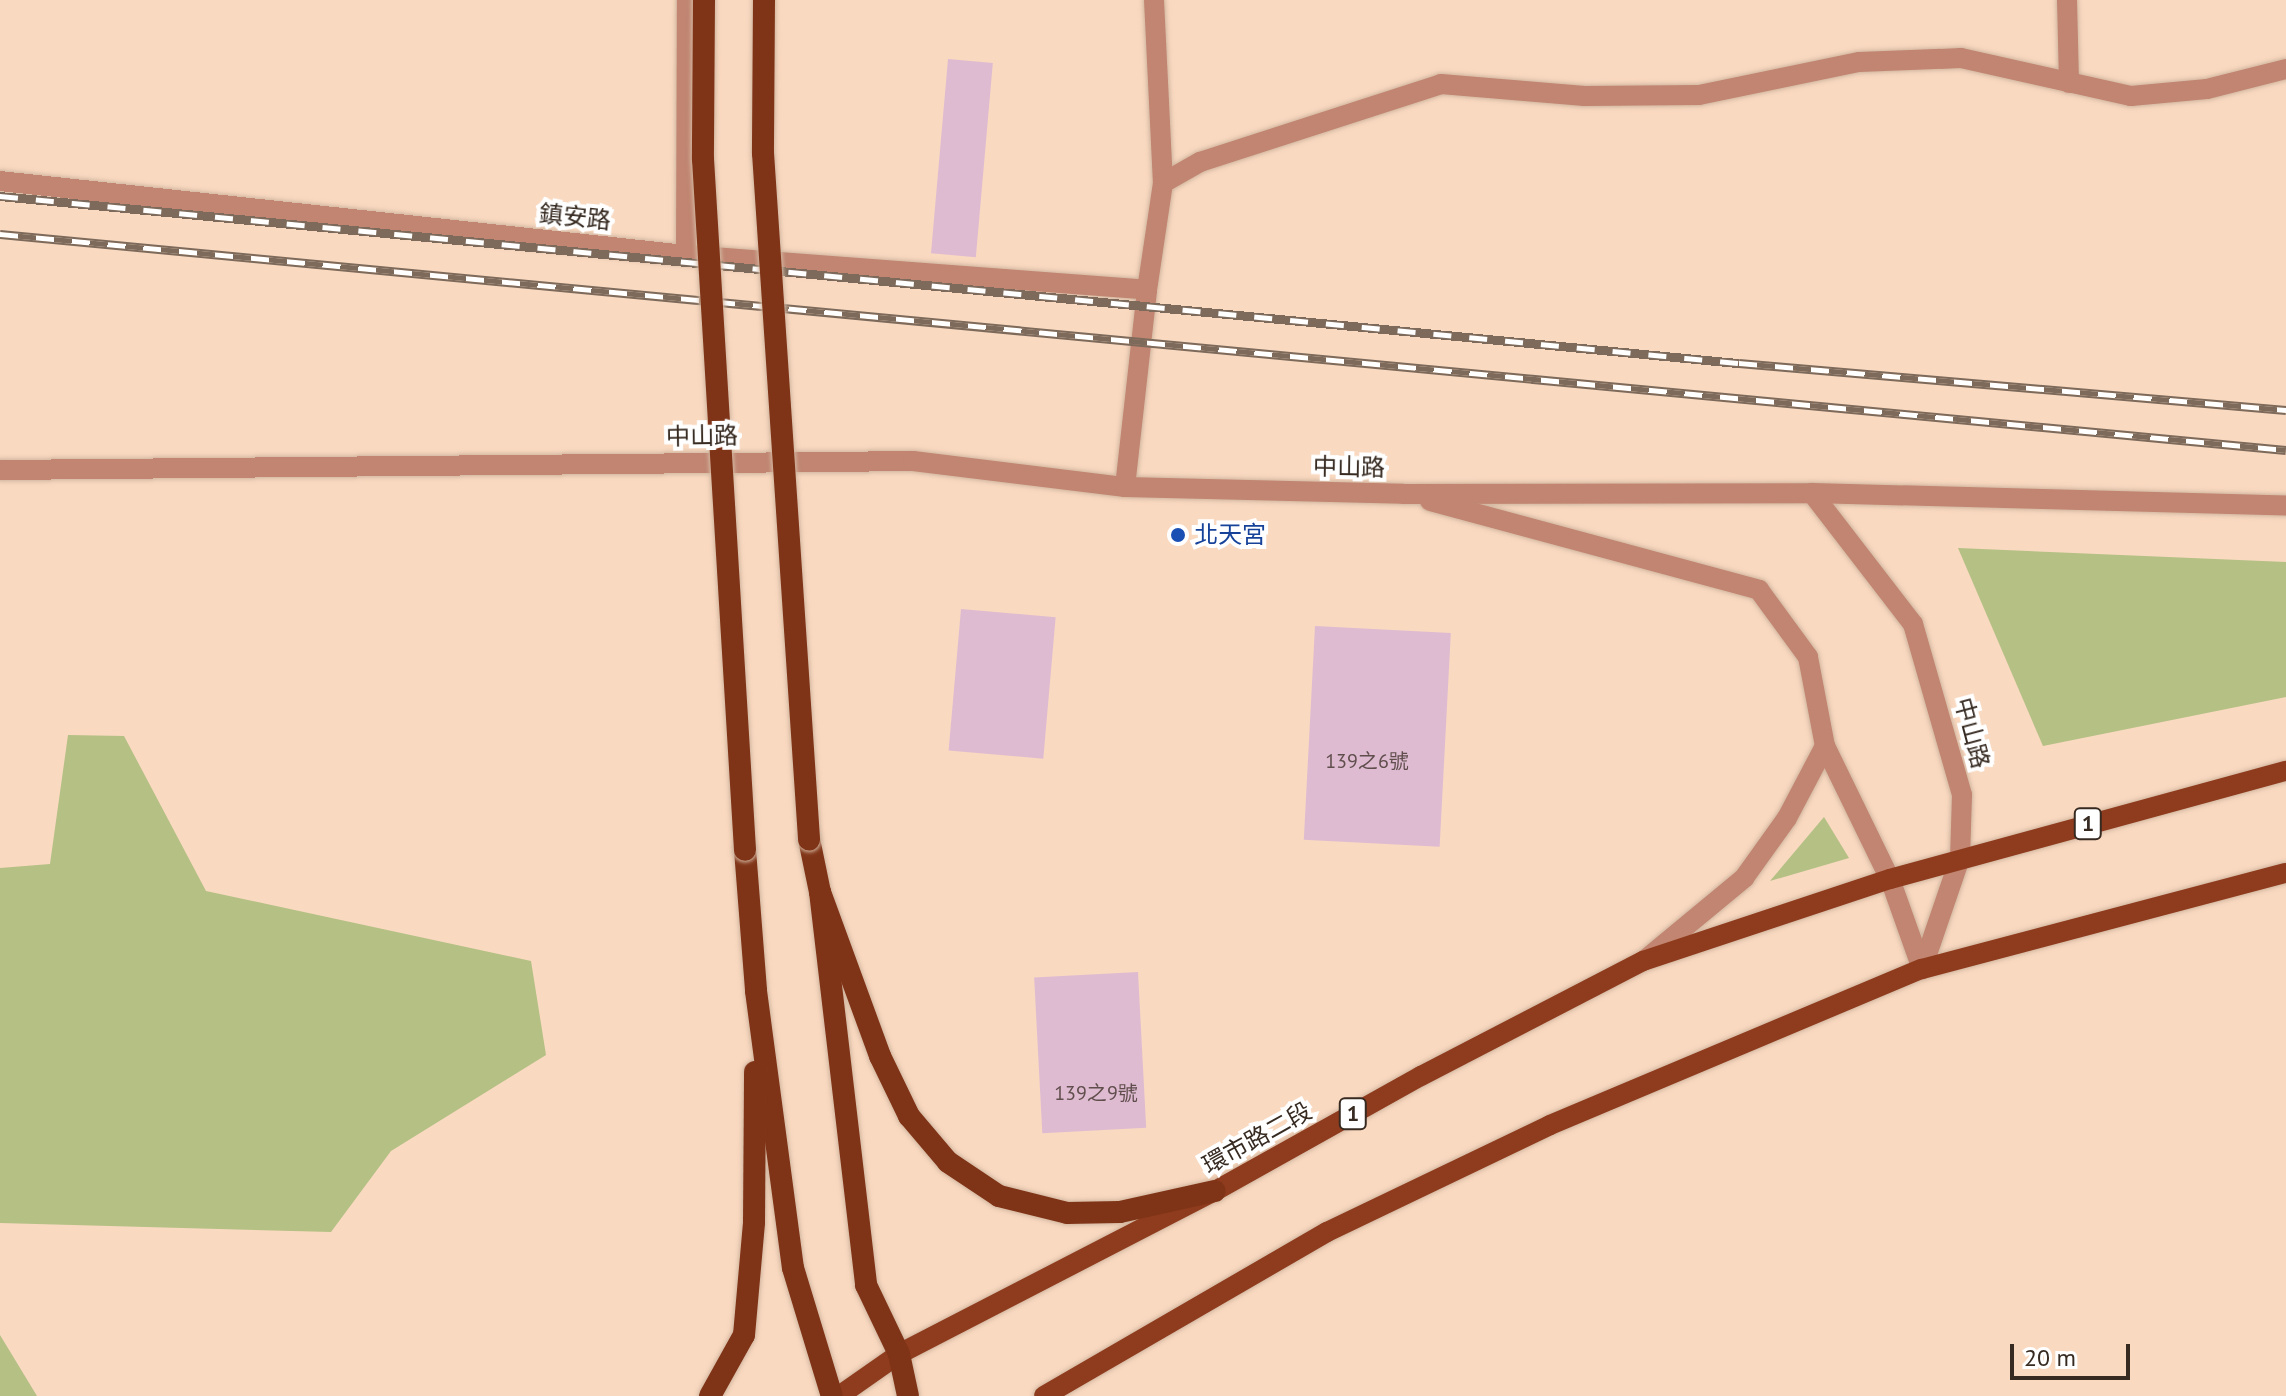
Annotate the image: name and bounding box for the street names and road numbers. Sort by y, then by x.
street label: 鎮安路 [538,199,612,235]
street label: 中山路 [666,421,738,451]
street label: 中山路 [1313,452,1385,482]
street label: 中山路 [1949,694,1995,772]
road number: 1 [2072,806,2104,842]
street label: 環市路二段 [1198,1096,1316,1180]
road number: 1 [1337,1096,1369,1132]

